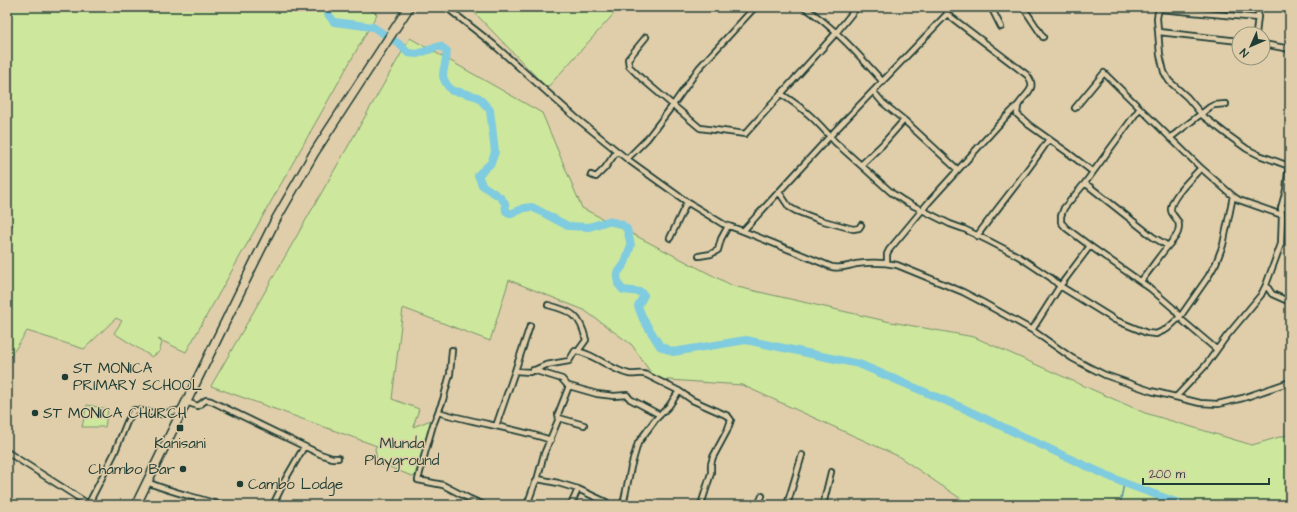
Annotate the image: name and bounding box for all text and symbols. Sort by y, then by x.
north arrow [1231,26,1271,66]
text: N [1236,45,1252,60]
place label: ST MONICA PRIMARY SCHOOL [73,358,203,396]
marker: ST MONICA PRIMARY SCHOOL [60,372,70,382]
place label: ST MONICA CHURCH [43,403,187,424]
marker: ST MONICA CHURCH [30,408,40,418]
marker: Kanisani [175,423,185,433]
place label: Kanisani [154,433,206,454]
park label: Mlunda Playground [364,433,440,472]
place label: Chambo Bar [88,459,175,480]
scale bar [1143,460,1269,486]
marker: Chambo Bar [178,464,188,474]
text: 200 m [1149,466,1186,483]
place label: Cambo Lodge [248,474,343,496]
marker: Cambo Lodge [235,479,245,489]

